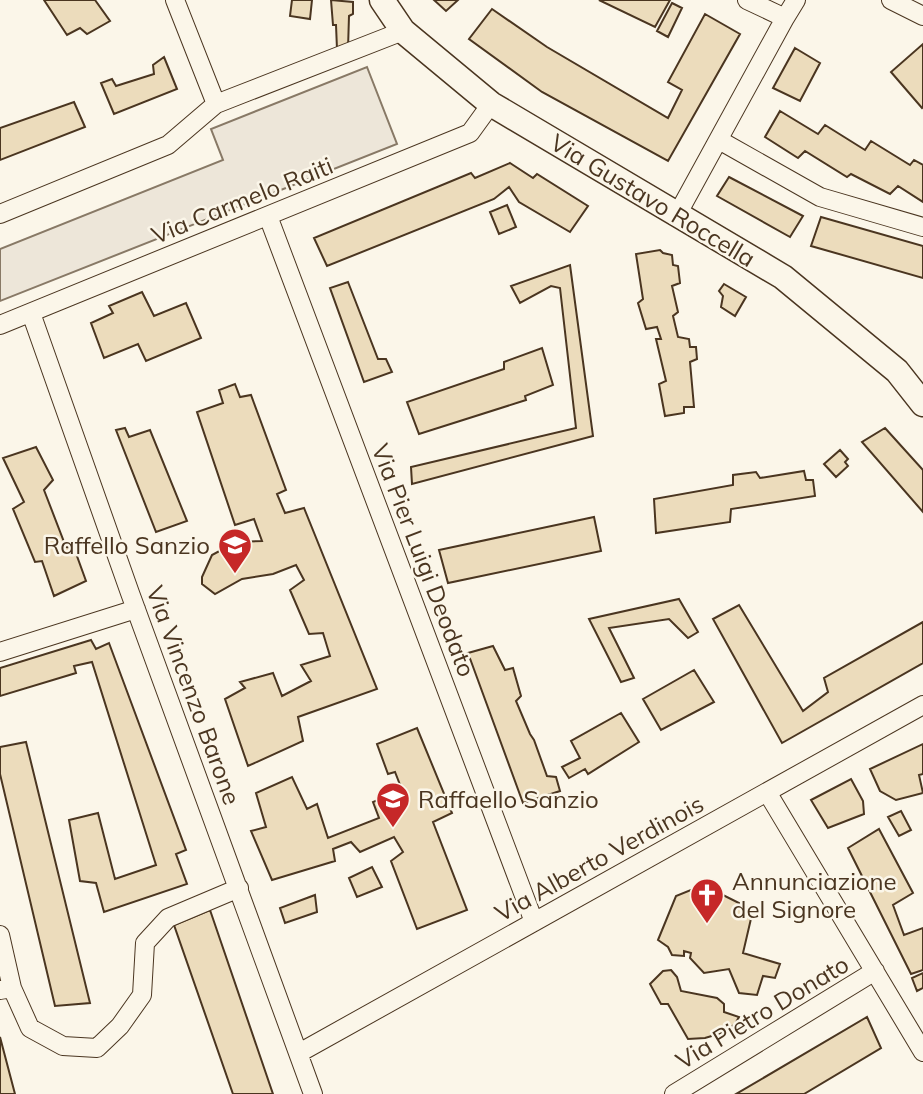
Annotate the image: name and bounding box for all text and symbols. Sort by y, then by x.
street label: Via Gustavo Roccella [545,127,761,273]
street label: Via Carmelo Raiti [147,150,337,250]
street label: Via Pier Luigi Deodato [366,439,482,681]
school or university icon: Raffello Sanzio [216,526,254,575]
place label: Raffello Sanzio [44,530,210,560]
street label: Via Vincenzo Barone [140,581,248,809]
school or university icon: Raffaello Sanzio [374,780,412,829]
place label: Raffaello Sanzio [418,784,599,814]
street label: Via Alberto Verdinois [489,788,709,928]
place label: Annunciazione del Signore [732,866,897,924]
church icon: Annunciazione del Signore [688,876,726,925]
street label: Via Pietro Donato [670,949,854,1075]

